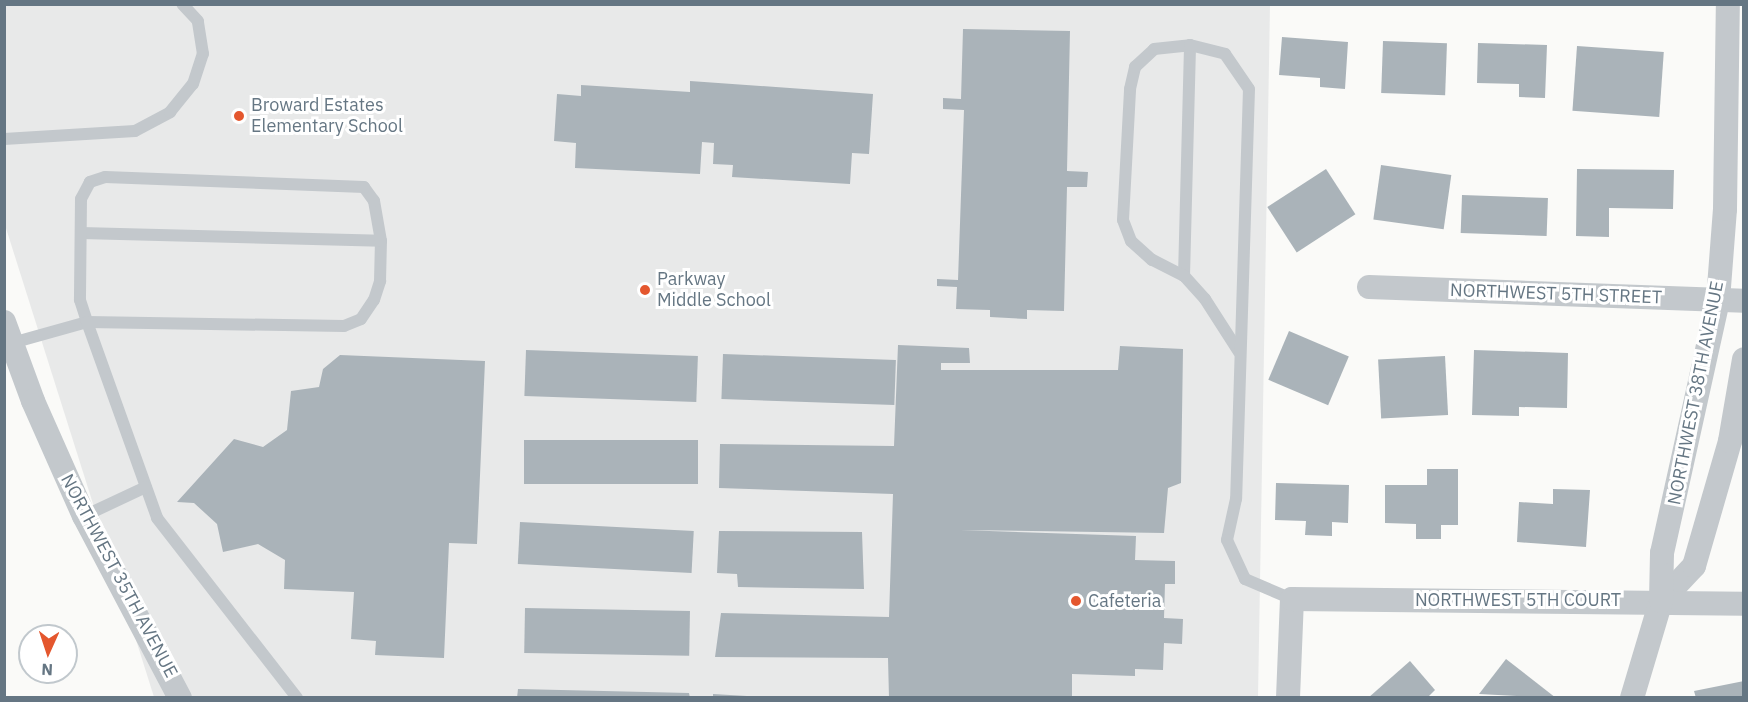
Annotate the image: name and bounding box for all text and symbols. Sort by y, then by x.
place label: Broward Estates Elementary School [251,95,403,138]
marker: Broward Estates Elementary School [232,109,246,123]
place label: Parkway Middle School [657,269,771,312]
street label: NORTHWEST 38TH AVENUE [1664,279,1728,507]
street label: NORTHWEST 5TH STREET [1450,280,1662,308]
marker: Parkway Middle School [638,283,652,297]
street label: NORTHWEST 35TH AVENUE [56,471,182,681]
street label: NORTHWEST 5TH COURT [1415,589,1621,611]
place label: Cafeteria [1088,590,1161,612]
marker: Cafeteria [1069,594,1083,608]
north arrow [18,624,78,684]
text: N [41,660,53,680]

